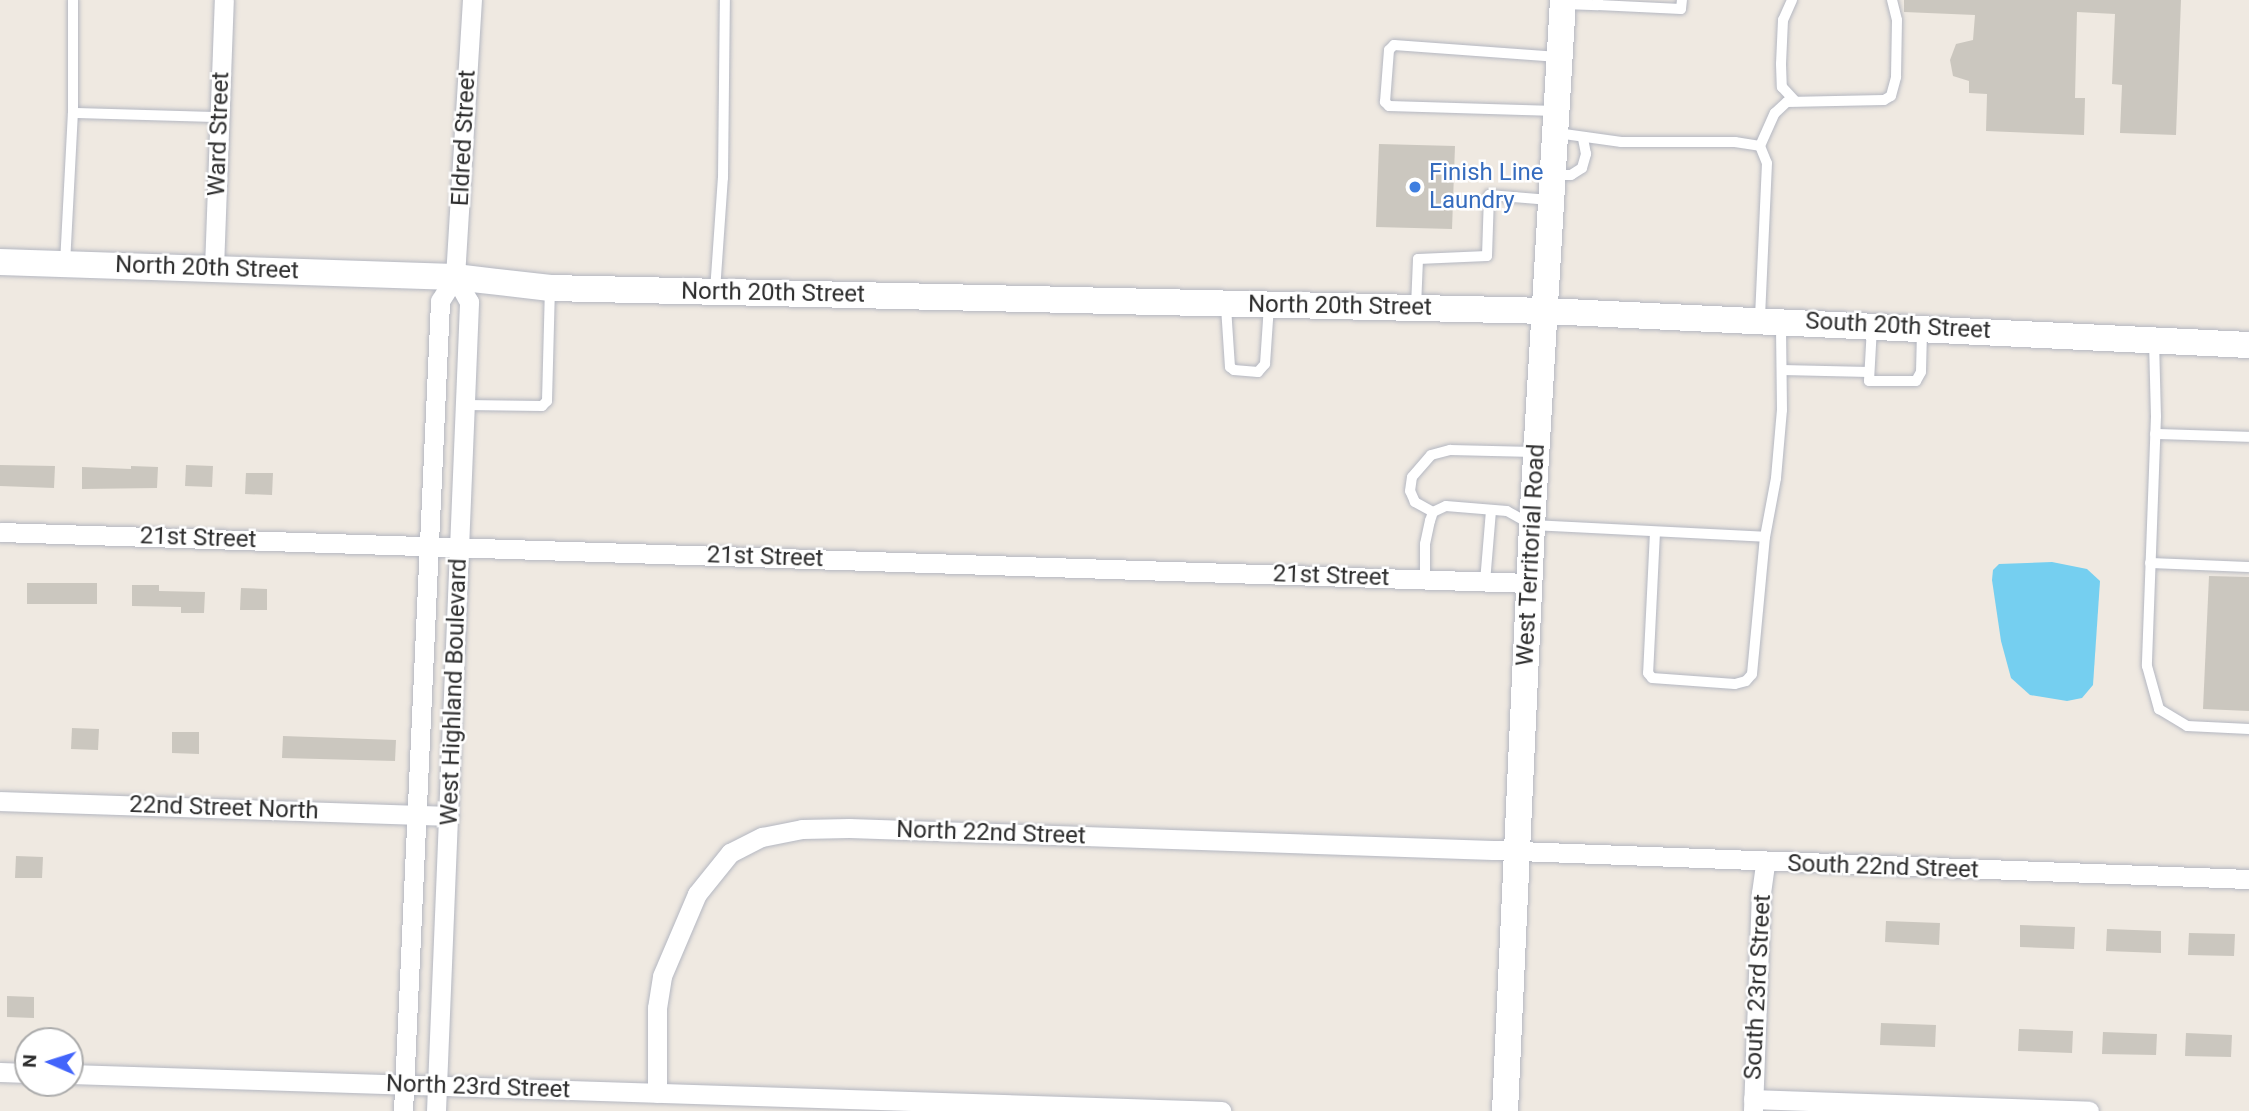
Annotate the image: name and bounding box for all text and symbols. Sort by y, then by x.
street label: Eldred Street [446,69,482,207]
street label: Ward Street [202,71,236,197]
place label: Finish Line Laundry [1429,159,1543,215]
marker: Finish Line Laundry [1407,179,1423,195]
street label: North 20th Street [115,250,299,286]
street label: North 20th Street [681,277,865,309]
street label: North 20th Street [1248,290,1432,322]
street label: South 20th Street [1805,307,1991,345]
street label: West Territorial Road [1511,443,1551,667]
street label: 21st Street [139,522,257,554]
street label: 21st Street [706,541,824,573]
street label: West Highland Boulevard [435,558,473,826]
street label: 21st Street [1272,560,1390,592]
street label: 22nd Street North [129,790,319,826]
street label: North 22nd Street [896,815,1086,851]
street label: South 22nd Street [1787,849,1979,885]
street label: South 23rd Street [1739,893,1777,1081]
north arrow [14,1027,84,1097]
text: N [18,1054,41,1068]
street label: North 23rd Street [385,1069,571,1105]

